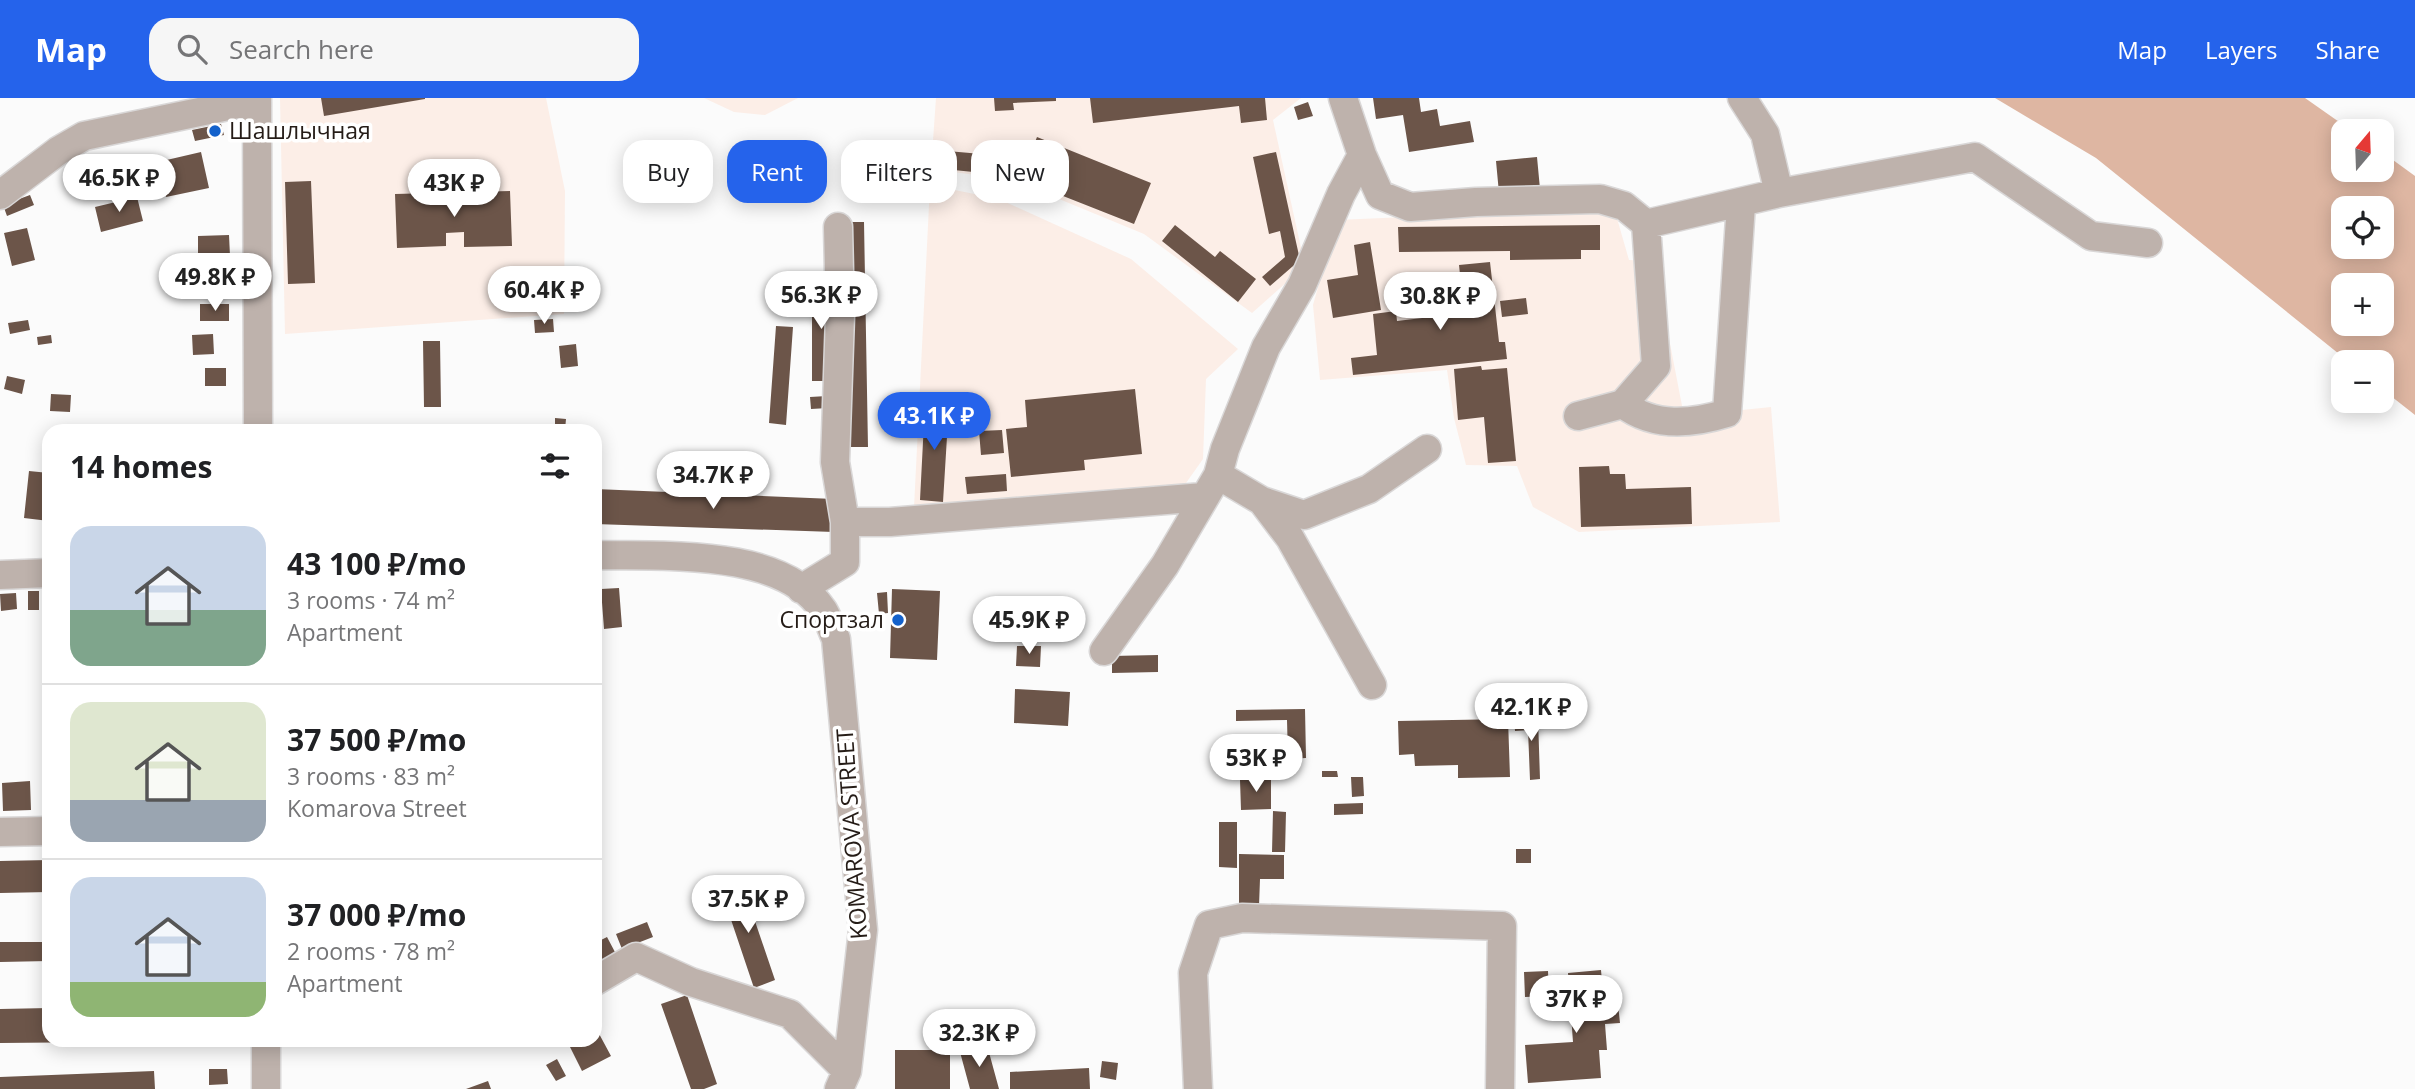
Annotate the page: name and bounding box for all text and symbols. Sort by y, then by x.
search box [149,18,639,81]
text: Map [35,27,107,72]
icon: search [173,30,211,68]
text: Search here [229,31,374,67]
text: Map [2117,33,2167,66]
text: Layers [2205,33,2278,66]
text: Share [2316,33,2380,66]
place label: Шашлычная [229,114,371,146]
north arrow [2331,119,2394,182]
map controls [2331,119,2394,413]
marker: Шашлычная [207,123,223,139]
chip: Buy [623,140,713,203]
chip: Rent [727,140,827,203]
chip: Filters [841,140,957,203]
chip: New [971,140,1069,203]
pin: 46.5K ₽ [54,155,184,214]
pin: 43K ₽ [405,159,503,219]
text: 46.5K ₽ [79,161,159,193]
text: 43K ₽ [424,166,484,198]
button: locate [2331,196,2394,259]
pin: 49.8K ₽ [150,254,280,313]
text: 49.8K ₽ [175,260,255,292]
pin: 60.4K ₽ [479,266,609,326]
pin: 56.3K ₽ [756,272,886,331]
pin: 30.8K ₽ [1375,272,1505,332]
text: 60.4K ₽ [504,273,584,305]
button: + [2331,273,2394,336]
text: 56.3K ₽ [781,278,861,310]
text: 30.8K ₽ [1400,279,1480,311]
button: − [2331,350,2394,413]
pin: 43.1K ₽ [869,392,999,452]
text: 43.1K ₽ [894,399,974,431]
text: 14 homes [70,446,213,487]
icon: filters [536,447,574,485]
pin: 34.7K ₽ [648,452,778,511]
text: 34.7K ₽ [673,458,753,490]
text: 43 100 ₽/mo [287,543,466,584]
icon: home [126,554,210,638]
text: 3 rooms · 74 m² [287,584,455,616]
pin: 45.9K ₽ [964,596,1094,656]
place label: Спортзал [779,603,884,635]
text: 45.9K ₽ [989,603,1069,635]
marker: Спортзал [890,612,906,628]
text: Apartment [287,616,403,648]
pin: 42.1K ₽ [1466,684,1596,743]
text: 42.1K ₽ [1491,690,1571,722]
text: 37 500 ₽/mo [287,719,466,760]
street label: KOMAROVA STREET [828,727,874,941]
icon: home [126,730,210,814]
pin: 53K ₽ [1207,734,1305,794]
text: 53K ₽ [1226,741,1286,773]
text: 3 rooms · 83 m² [287,760,455,792]
text: Komarova Street [287,792,467,824]
pin: 37.5K ₽ [683,876,813,935]
text: 37.5K ₽ [708,882,788,914]
text: 37 000 ₽/mo [287,894,466,935]
icon: home [126,905,210,989]
text: 2 rooms · 78 m² [287,935,455,967]
text: Apartment [287,967,403,999]
pin: 37K ₽ [1527,976,1625,1035]
text: 37K ₽ [1546,982,1606,1014]
pin: 32.3K ₽ [914,1010,1044,1069]
text: 32.3K ₽ [939,1016,1019,1048]

